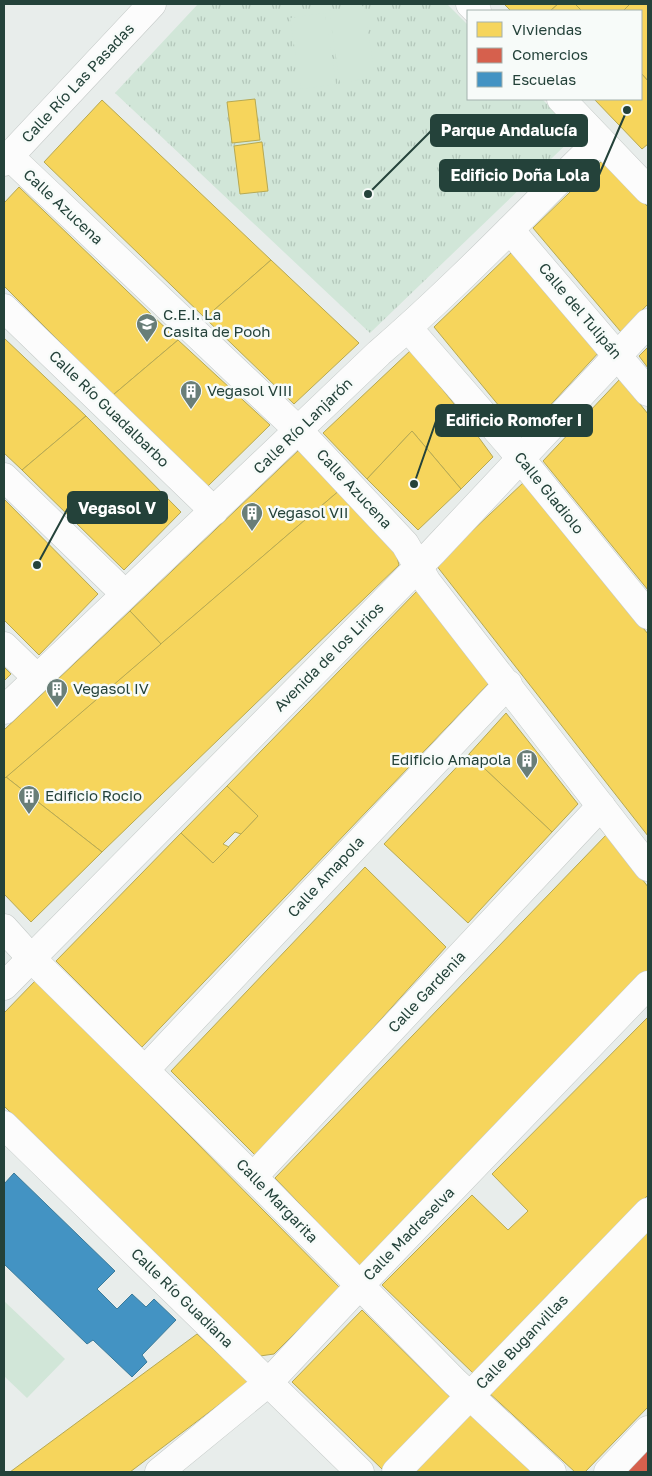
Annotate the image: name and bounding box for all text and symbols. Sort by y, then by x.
legend [467,10,642,100]
street label: Calle Río Las Pasadas [17,19,137,146]
text: Viviendas [512,20,582,38]
text: Comercios [512,45,588,63]
text: Escuelas [512,70,576,88]
callout: Parque Andalucía [431,115,587,146]
text: Parque Andalucía [441,120,577,140]
callout: Edificio Doña Lola [440,160,599,191]
street label: Calle Azucena [20,165,107,248]
text: Edificio Doña Lola [451,165,589,185]
street label: Calle del Tulipán [535,259,626,362]
place label: C.E.I. La Casita de Pooh [163,305,270,340]
school or university icon: C.E.I. La Casita de Pooh [135,312,159,343]
street label: Calle Río Guadalbarbo [46,346,173,470]
street label: Calle Río Lanjarón [249,374,355,477]
building icon: Vegasol VIII [179,379,203,410]
place label: Vegasol VIII [207,381,292,399]
callout: Edificio Romofer I [436,405,592,436]
text: Edificio Romofer I [446,410,582,430]
street label: Calle Azucena [313,445,396,532]
street label: Calle Gladiolo [511,448,588,537]
callout: Vegasol V [68,492,167,523]
text: Vegasol V [78,498,157,518]
building icon: Vegasol VII [240,501,264,532]
place label: Vegasol VII [268,503,349,521]
street label: Avenida de los Lirios [270,598,387,715]
building icon: Vegasol IV [45,677,69,708]
place label: Vegasol IV [73,679,149,697]
building icon: Edificio Amapola [515,748,539,779]
place label: Edificio Amapola [391,750,511,768]
building icon: Edificio Rocio [17,784,41,815]
place label: Edificio Rocio [45,786,142,804]
street label: Calle Amapola [283,832,367,920]
street label: Calle Gardenia [384,947,469,1036]
street label: Calle Margarita [233,1155,322,1246]
street label: Calle Madreselva [359,1183,458,1284]
street label: Calle Río Guadiana [128,1244,238,1351]
street label: Calle Buganvillas [471,1290,571,1392]

